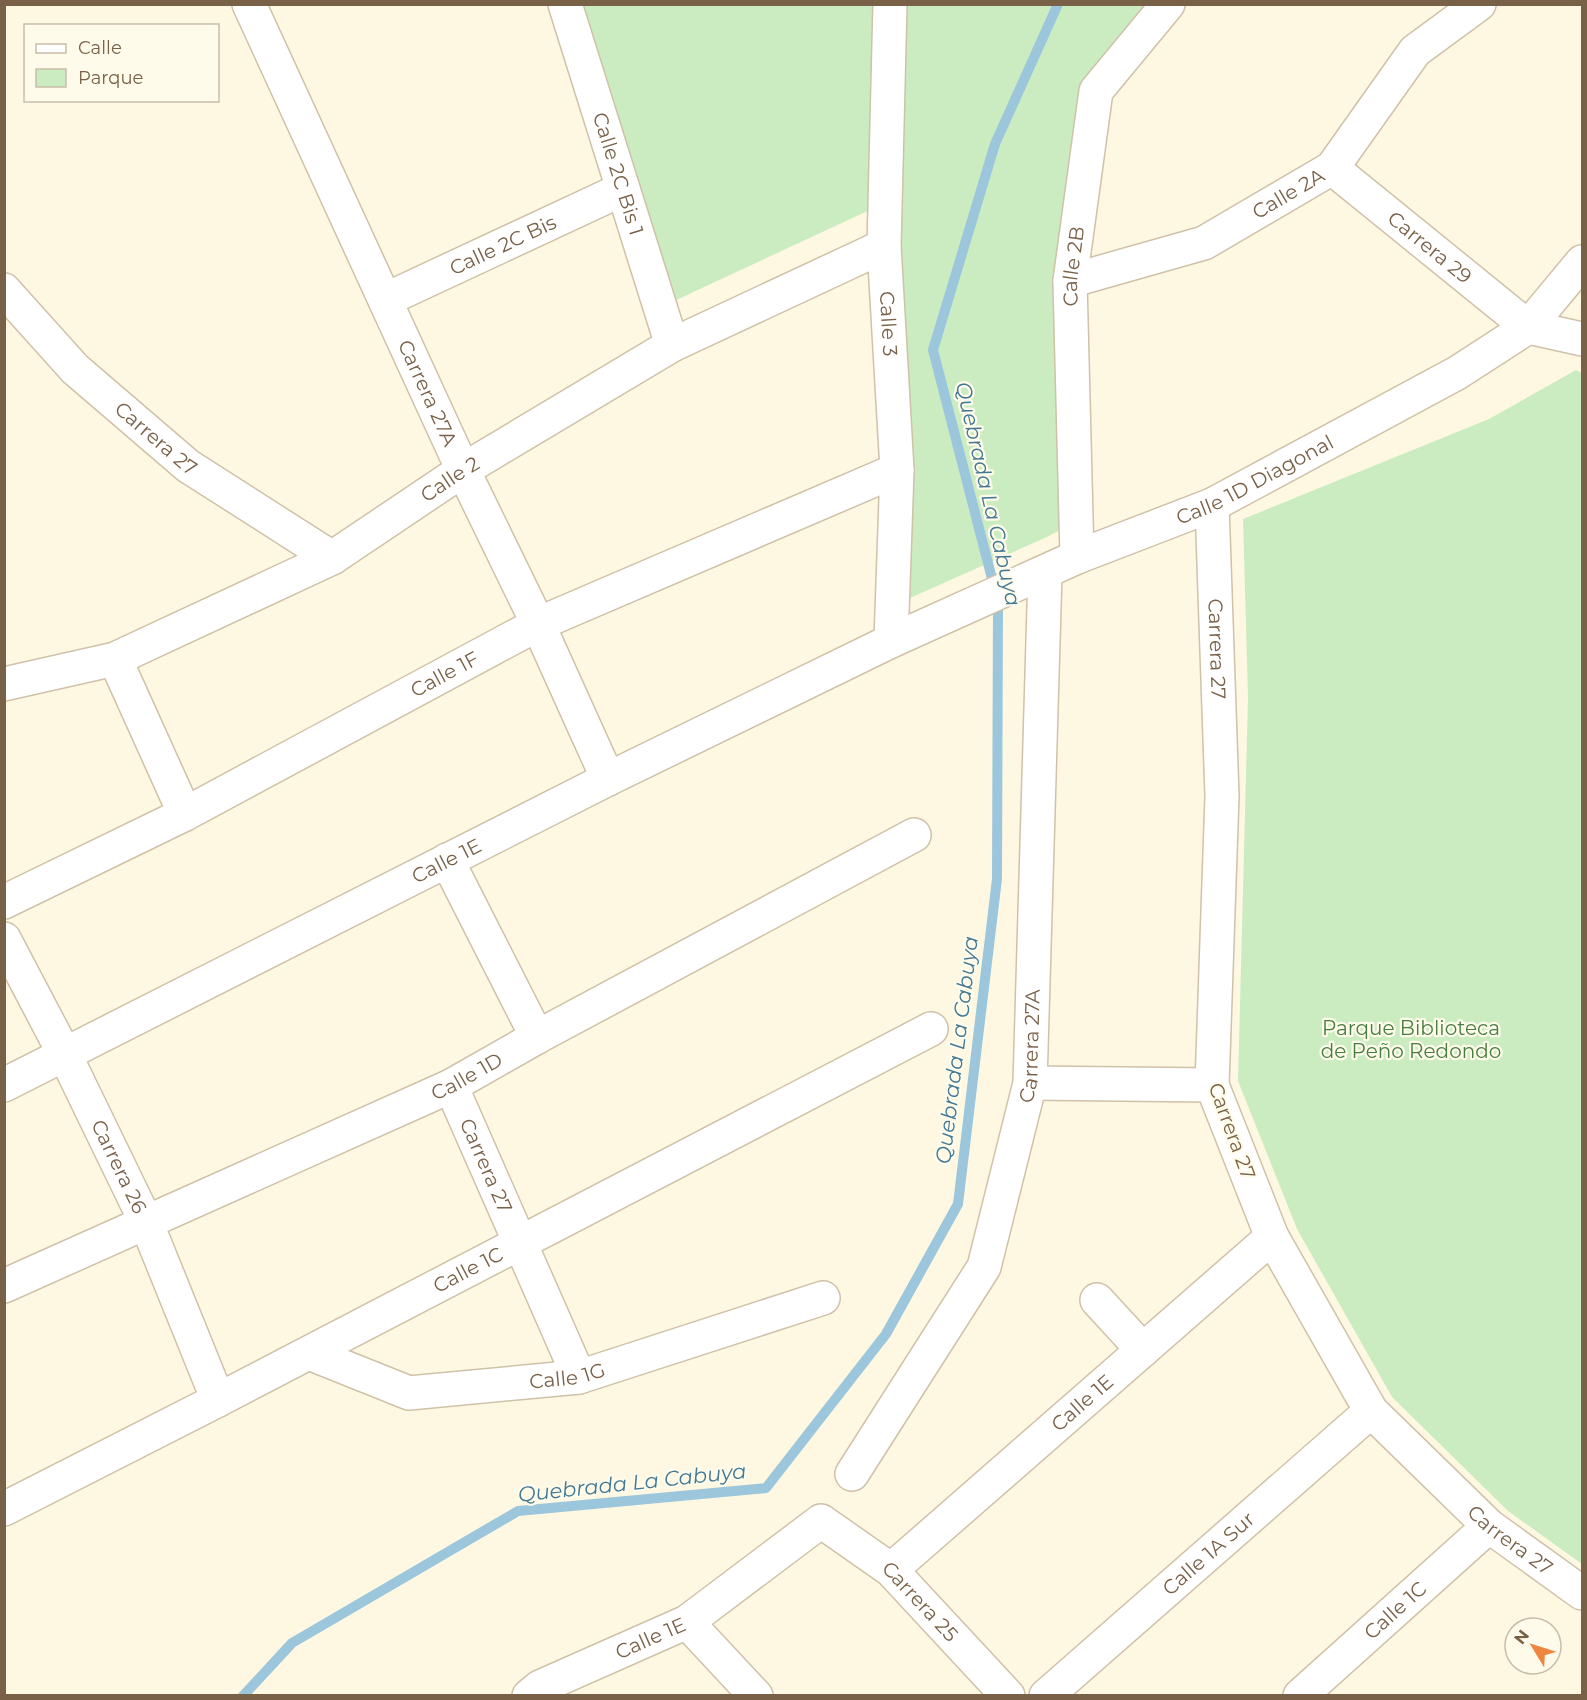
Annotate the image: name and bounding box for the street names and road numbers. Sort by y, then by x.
street label: Calle 2C Bis 1 [588,109,649,238]
street label: Calle 2A [1248,163,1329,224]
street label: Carrera 29 [1383,206,1477,289]
street label: Calle 2C Bis [446,210,560,280]
street label: Calle 2B [1058,225,1089,307]
street label: Calle 3 [875,291,902,357]
street label: Carrera 27A [393,336,463,450]
street label: Carrera 27 [110,397,201,481]
street label: Calle 1D Diagonal [1173,430,1338,530]
street label: Calle 2 [416,451,484,507]
street label: Carrera 27 [1203,598,1231,700]
street label: Calle 1F [406,646,483,702]
street label: Calle 1E [408,833,485,888]
street label: Carrera 27A [1013,988,1045,1105]
street label: Calle 1D [427,1047,507,1105]
street label: Carrera 27 [1203,1079,1261,1183]
street label: Carrera 27 [455,1115,517,1217]
street label: Carrera 26 [86,1116,152,1217]
street label: Calle 1C [429,1242,507,1298]
street label: Calle 1G [528,1357,608,1394]
street label: Calle 1E [1046,1369,1118,1436]
street label: Carrera 27 [1463,1500,1557,1580]
street label: Calle 1A Sur [1157,1507,1259,1600]
street label: Carrera 25 [878,1556,963,1646]
street label: Calle 1C [1359,1576,1431,1645]
street label: Calle 1E [612,1612,689,1664]

